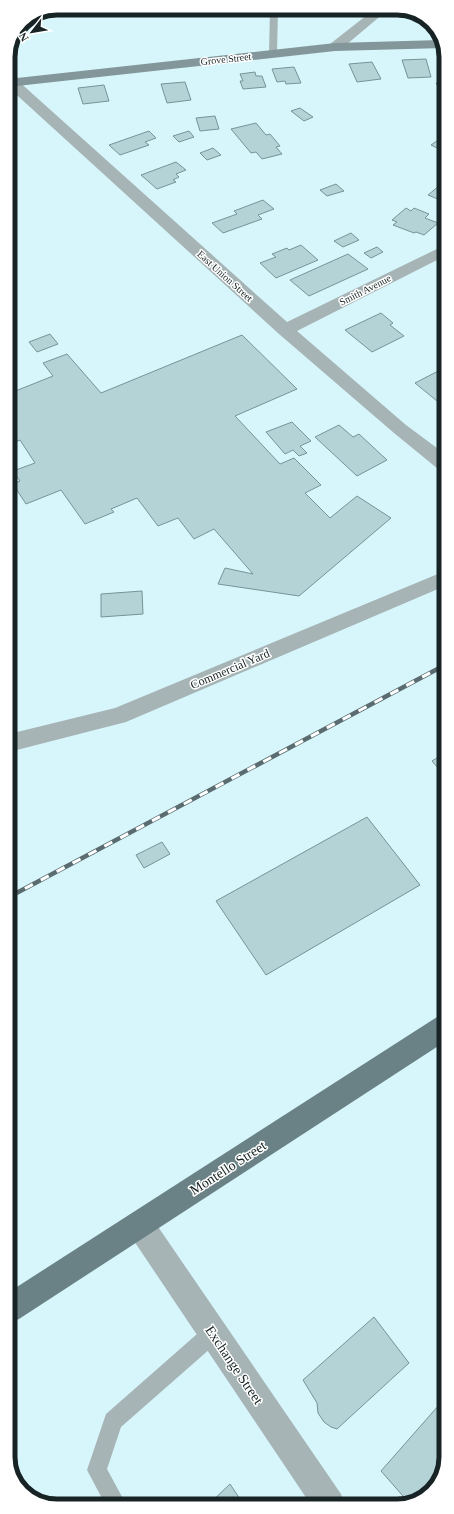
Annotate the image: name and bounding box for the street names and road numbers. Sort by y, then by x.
street label: Grove Street [200,51,252,67]
street label: East Union Street [195,248,255,304]
street label: Smith Avenue [337,272,393,308]
street label: Commercial Yard [188,646,272,692]
street label: Montello Street [187,1138,269,1198]
street label: Exchange Street [202,1323,266,1407]

